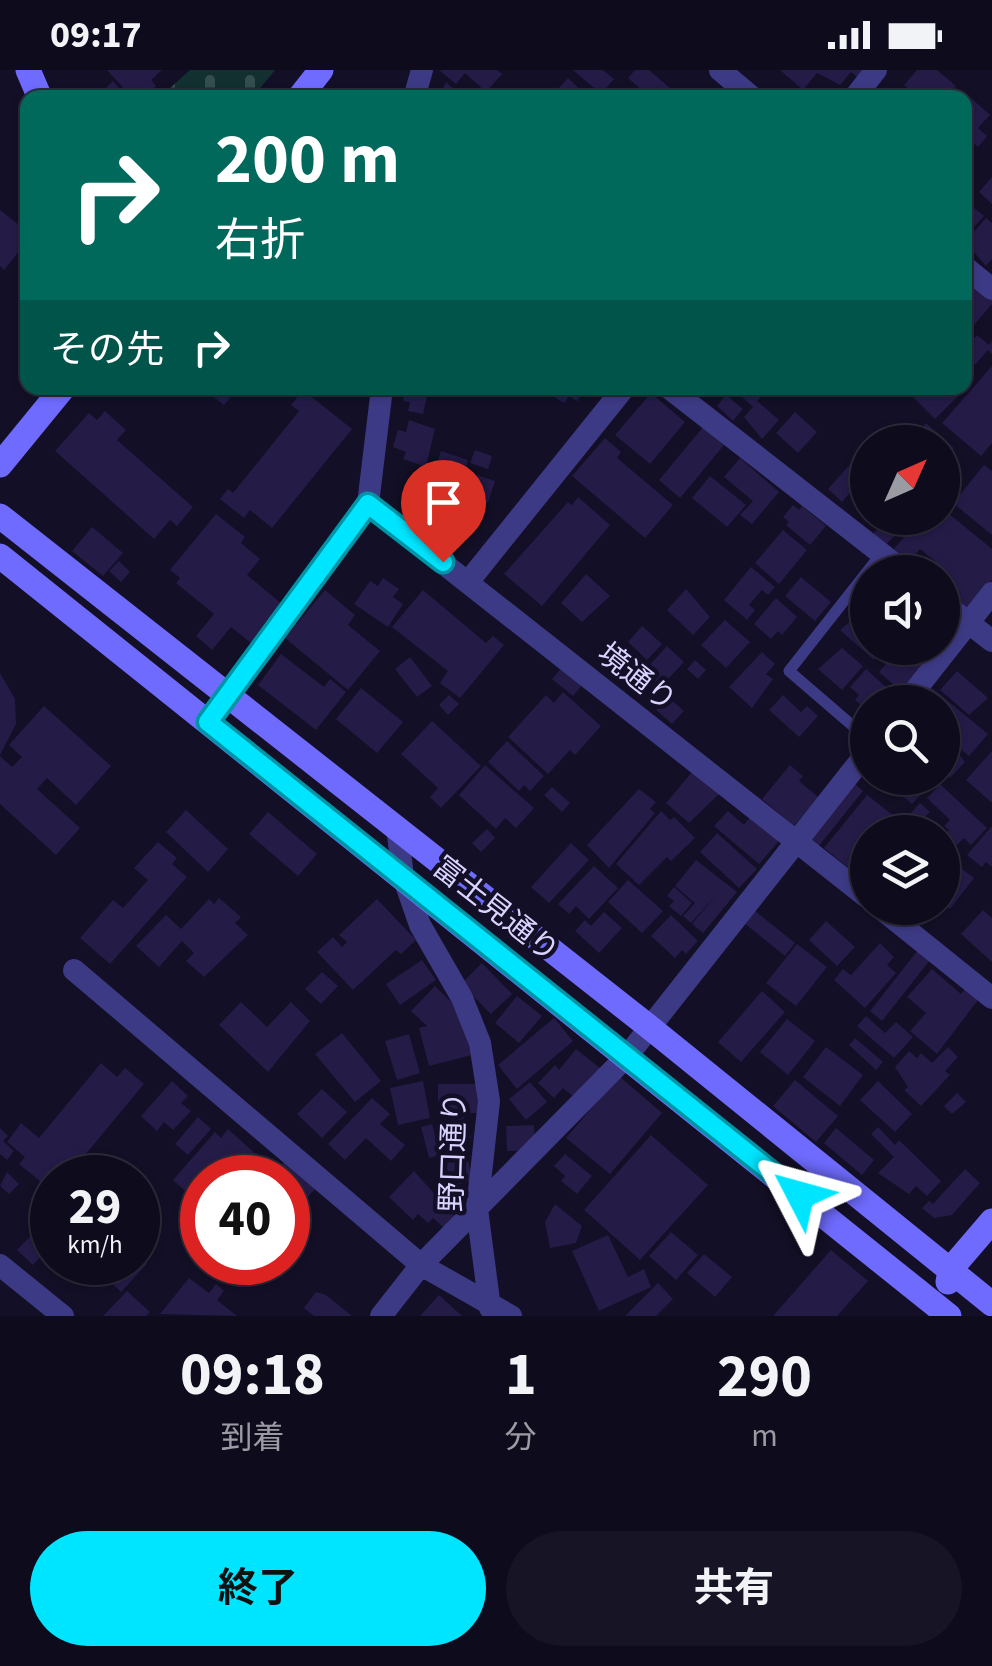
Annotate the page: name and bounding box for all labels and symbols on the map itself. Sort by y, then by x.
north arrow [850,425,960,535]
pin [401,460,486,563]
street label: 境通り [588,633,685,722]
street label: 富士見通り [423,846,568,973]
street label: 野口通り [430,1091,477,1213]
position arrow [748,1143,852,1247]
speed limit sign: 40 [180,1155,310,1285]

